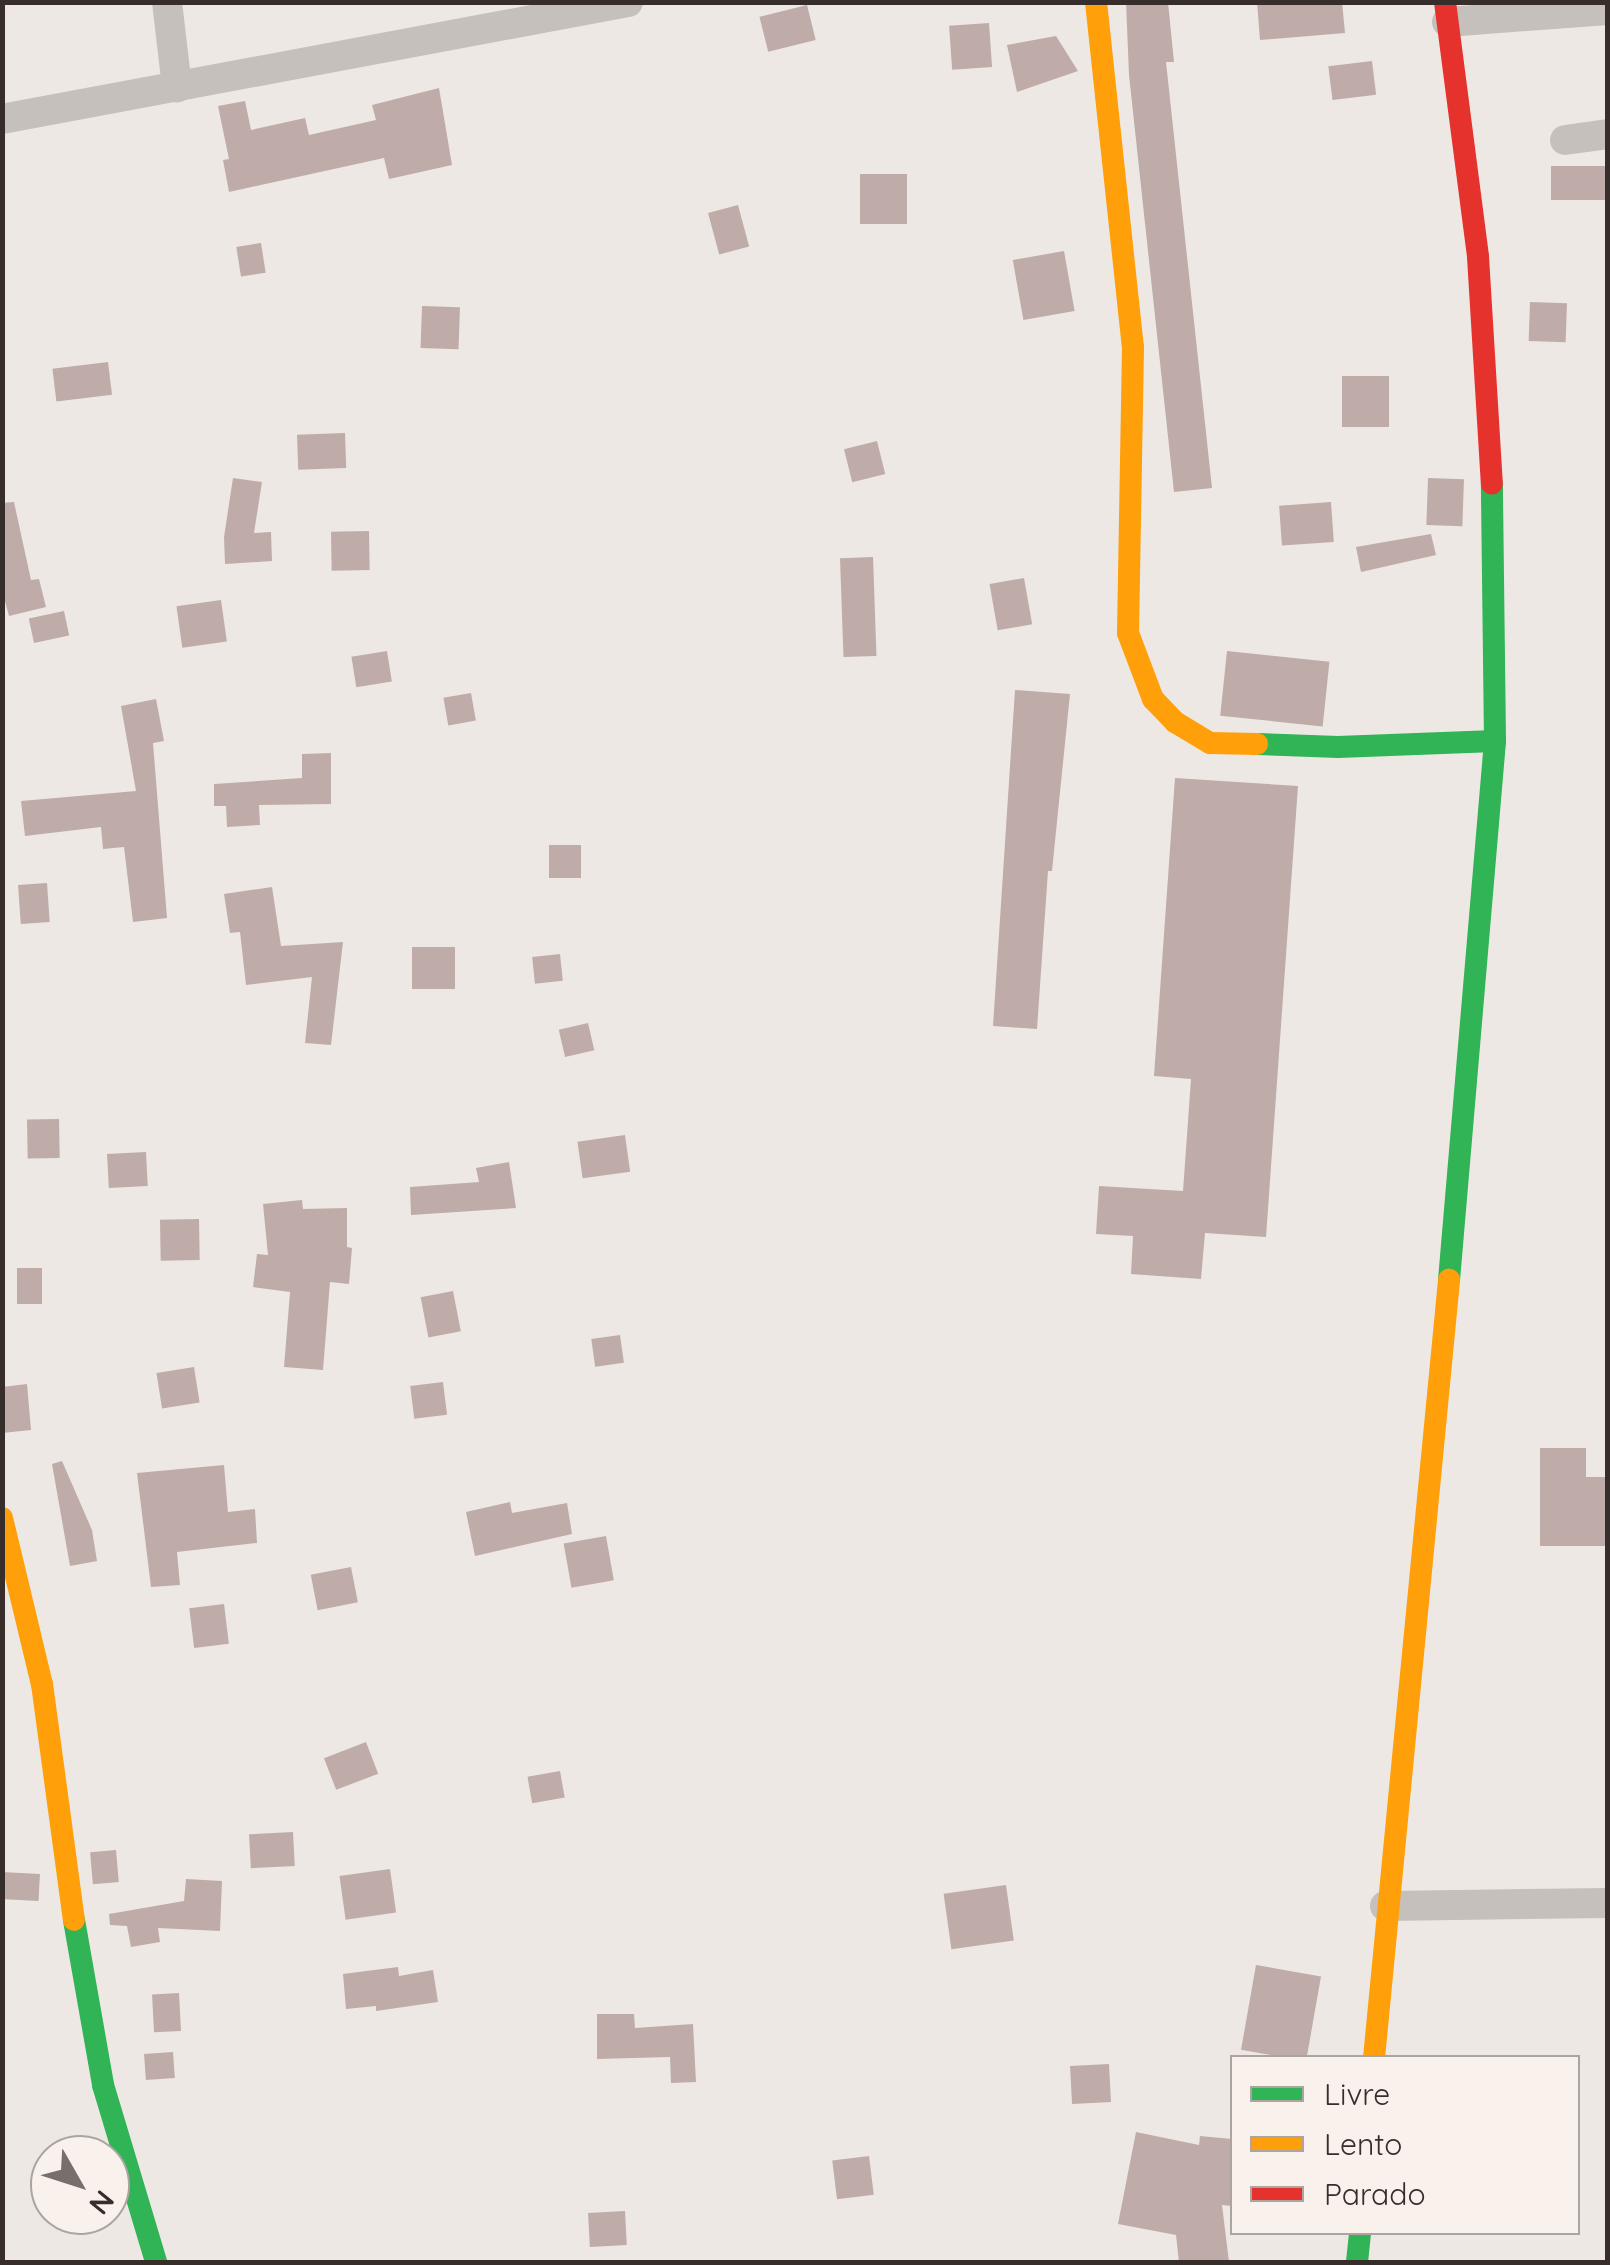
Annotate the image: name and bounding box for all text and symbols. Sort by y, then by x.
legend [1230,2055,1580,2235]
text: Livre [1324,2075,1390,2113]
text: Lento [1324,2125,1402,2163]
north arrow [30,2135,130,2235]
text: Parado [1324,2175,1426,2213]
text: N [82,2184,122,2222]

